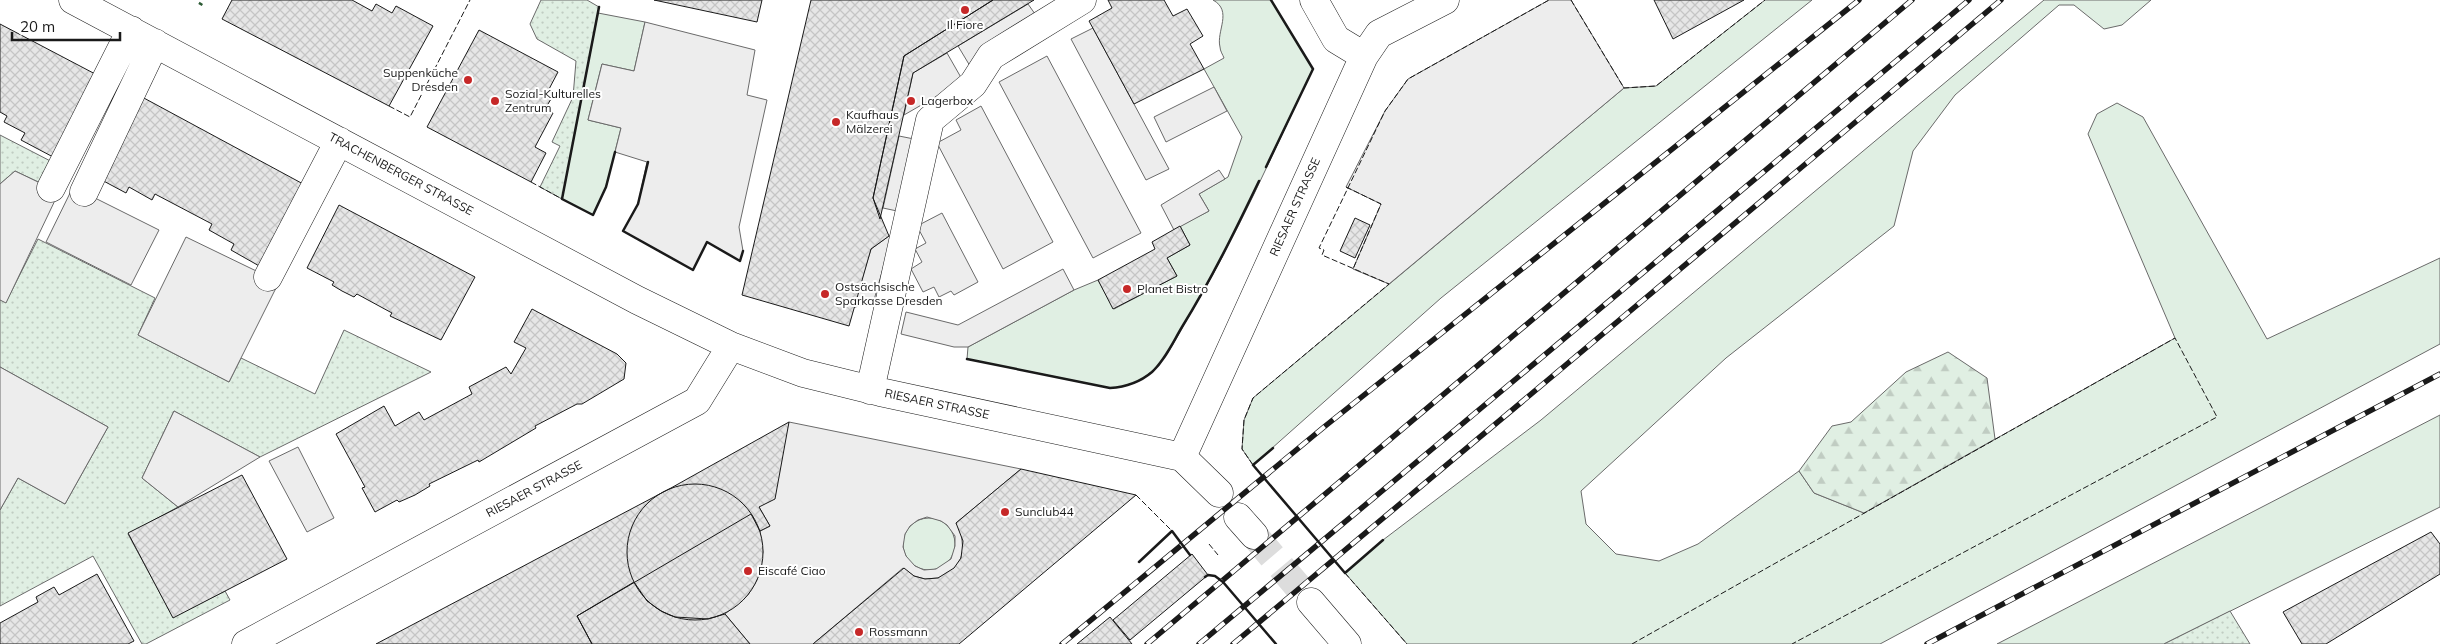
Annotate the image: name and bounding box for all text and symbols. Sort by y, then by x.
marker: Il Fiore [959,4,971,16]
scale bar [12,10,120,42]
text: 20 m [20,17,55,36]
place label: Il Fiore [947,17,983,32]
place label: Suppenküche Dresden [383,65,458,94]
marker: Suppenküche Dresden [462,74,474,86]
place label: Sozial-Kulturelles Zentrum [505,86,601,115]
place label: Lagerbox [921,93,974,108]
marker: Sozial-Kulturelles Zentrum [489,95,501,107]
marker: Lagerbox [905,95,917,107]
place label: Kaufhaus Mälzerei [846,107,899,136]
marker: Kaufhaus Mälzerei [830,116,842,128]
street label: TRACHENBERGER STRASSE [326,129,476,218]
street label: RIESAER STRASSE [1266,155,1323,259]
place label: Ostsächsische Sparkasse Dresden [835,279,943,308]
place label: Planet Bistro [1137,281,1208,296]
marker: Planet Bistro [1121,283,1133,295]
marker: Ostsächsische Sparkasse Dresden [819,288,831,300]
street label: RIESAER STRASSE [883,385,991,422]
street label: RIESAER STRASSE [483,457,584,520]
place label: Sunclub44 [1015,504,1074,519]
marker: Sunclub44 [999,506,1011,518]
place label: Eiscafé Ciao [758,563,826,578]
marker: Eiscafé Ciao [742,565,754,577]
place label: Rossmann [869,624,928,639]
marker: Rossmann [853,626,865,638]

